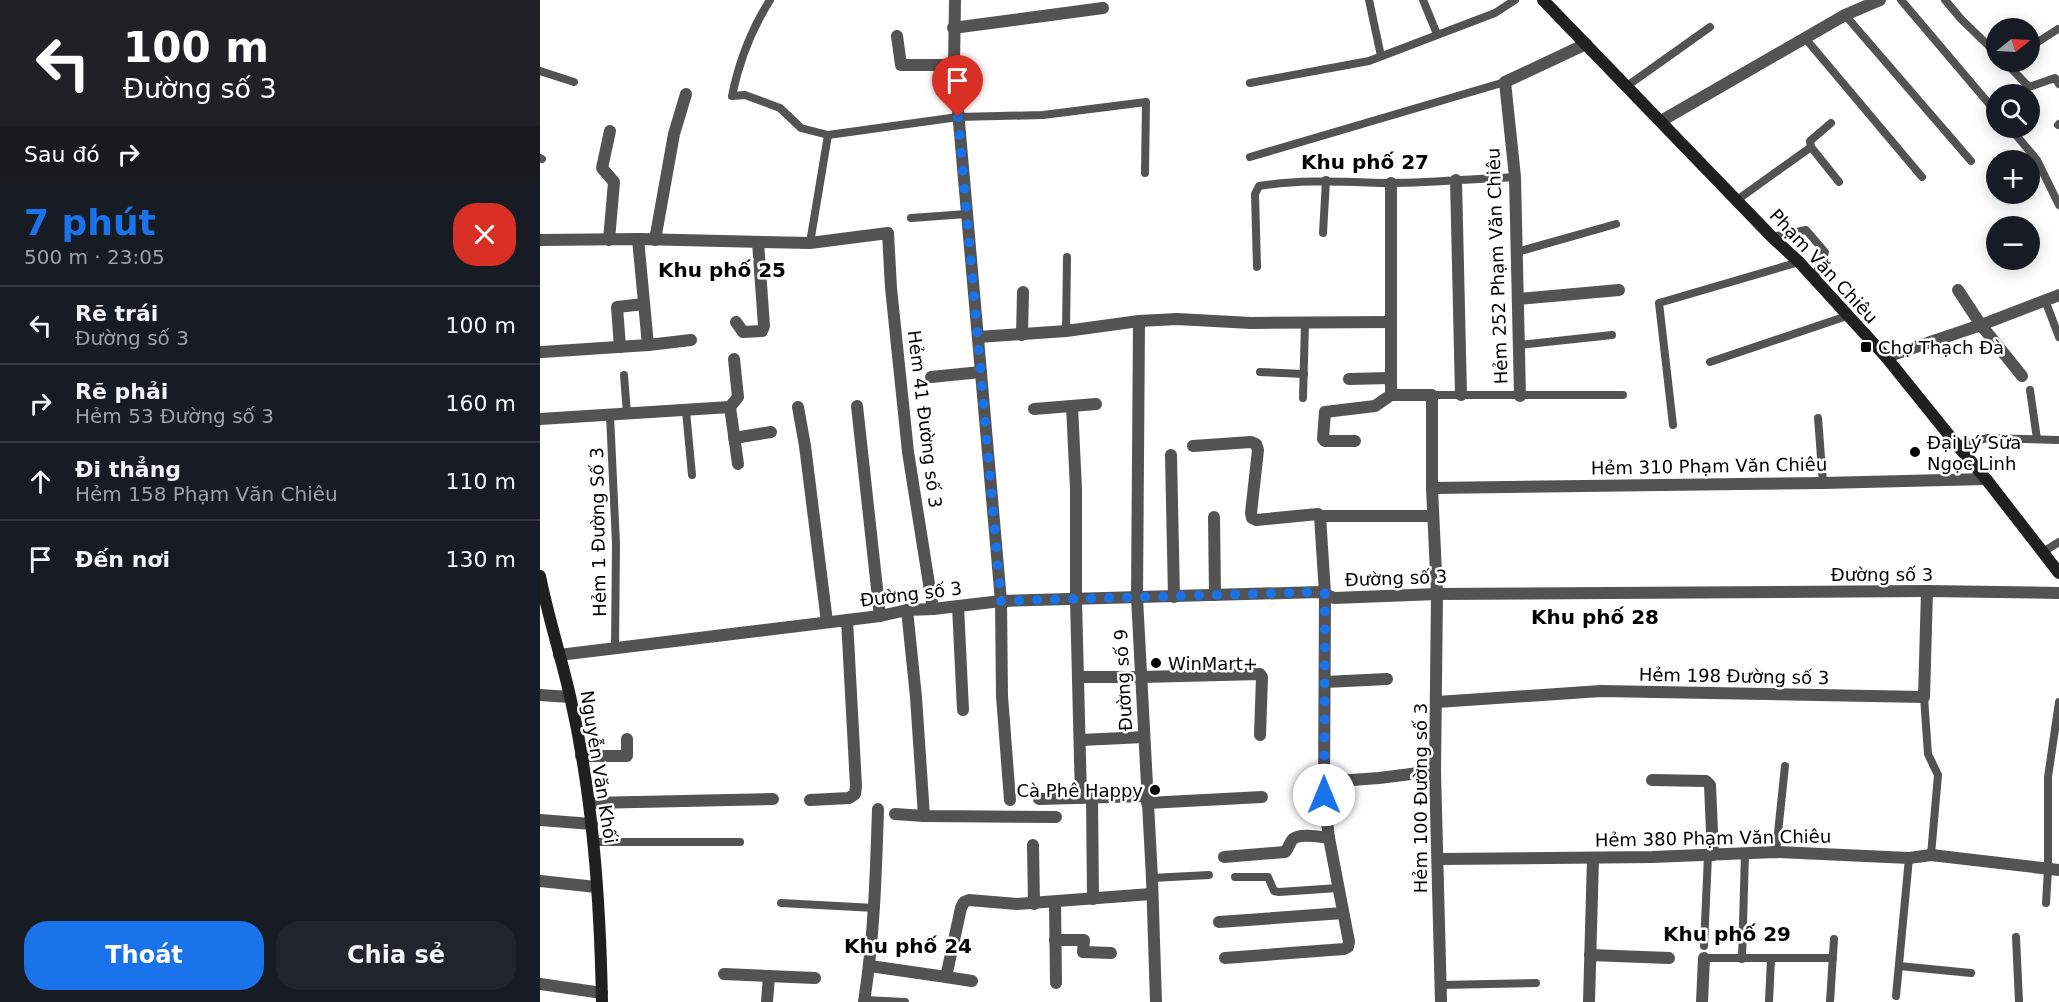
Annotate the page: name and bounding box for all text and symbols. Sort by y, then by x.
north arrow [1986,18,2040,72]
map controls [1986,18,2040,270]
text: 100 m [123,23,269,72]
icon: left [24,24,102,102]
pin [932,55,983,117]
icon: arrive [941,64,974,97]
text: Đường số 3 [123,73,277,104]
button: search [1986,84,2040,138]
icon: right [112,138,145,171]
text: Sau đó [24,142,100,167]
street label: Hẻm 252 Phạm Văn Chiêu [1482,147,1512,385]
district label: Khu phố 27 [1301,150,1429,174]
button: + [1986,150,2040,204]
text: 7 phút [24,202,156,243]
button: close [453,203,516,266]
street label: Phạm Văn Chiêu [1766,205,1882,327]
button: − [1986,216,2040,270]
text: 500 m · 23:05 [24,245,165,269]
district label: Khu phố 25 [658,258,786,282]
text: Rẽ trái [75,301,158,326]
icon: left [24,309,57,342]
text: 100 m [446,313,516,338]
text: Đường số 3 [75,326,189,350]
street label: Hẻm 41 Đường số 3 [904,329,946,509]
place label: Chợ Thạch Đà [1878,337,2004,358]
marker: Chợ Thạch Đà [1859,340,1873,354]
text: Rẽ phải [75,379,168,404]
icon: right [24,387,57,420]
text: 160 m [446,391,516,416]
text: Hẻm 53 Đường số 3 [75,404,274,428]
place label: Đại Lý Sữa Ngọc Linh [1927,432,2021,474]
marker: Đại Lý Sữa Ngọc Linh [1908,445,1922,459]
street label: Hẻm 1 Đường Số 3 [586,447,610,617]
street label: Hẻm 310 Phạm Văn Chiêu [1591,453,1827,479]
text: Đi thẳng [75,457,181,482]
icon: ahead [24,465,57,498]
text: 110 m [446,469,516,494]
text: Hẻm 158 Phạm Văn Chiêu [75,482,338,506]
icon: arrive [24,543,57,576]
text: Đến nơi [75,547,170,572]
text: 130 m [446,547,516,572]
street label: Đường số 3 [1831,564,1933,585]
street label: Đường số 3 [1344,566,1448,590]
street label: Đường số 3 [859,577,963,611]
district label: Khu phố 28 [1531,605,1659,629]
street label: Đường số 9 [1110,628,1136,732]
place label: WinMart+ [1168,653,1258,674]
marker: WinMart+ [1149,656,1163,670]
street label: Hẻm 198 Đường số 3 [1639,664,1829,688]
street label: Nguyễn Văn Khối [577,689,621,845]
street label: Hẻm 100 Đường số 3 [1410,703,1431,893]
position arrow [1292,763,1356,827]
place label: Cà Phê Happy [1017,780,1143,801]
marker: Cà Phê Happy [1148,783,1162,797]
street label: Hẻm 380 Phạm Văn Chiêu [1595,825,1831,851]
button: Thoát [24,921,264,990]
button: Chia sẻ [276,921,516,990]
district label: Khu phố 29 [1663,922,1791,946]
district label: Khu phố 24 [844,934,972,958]

